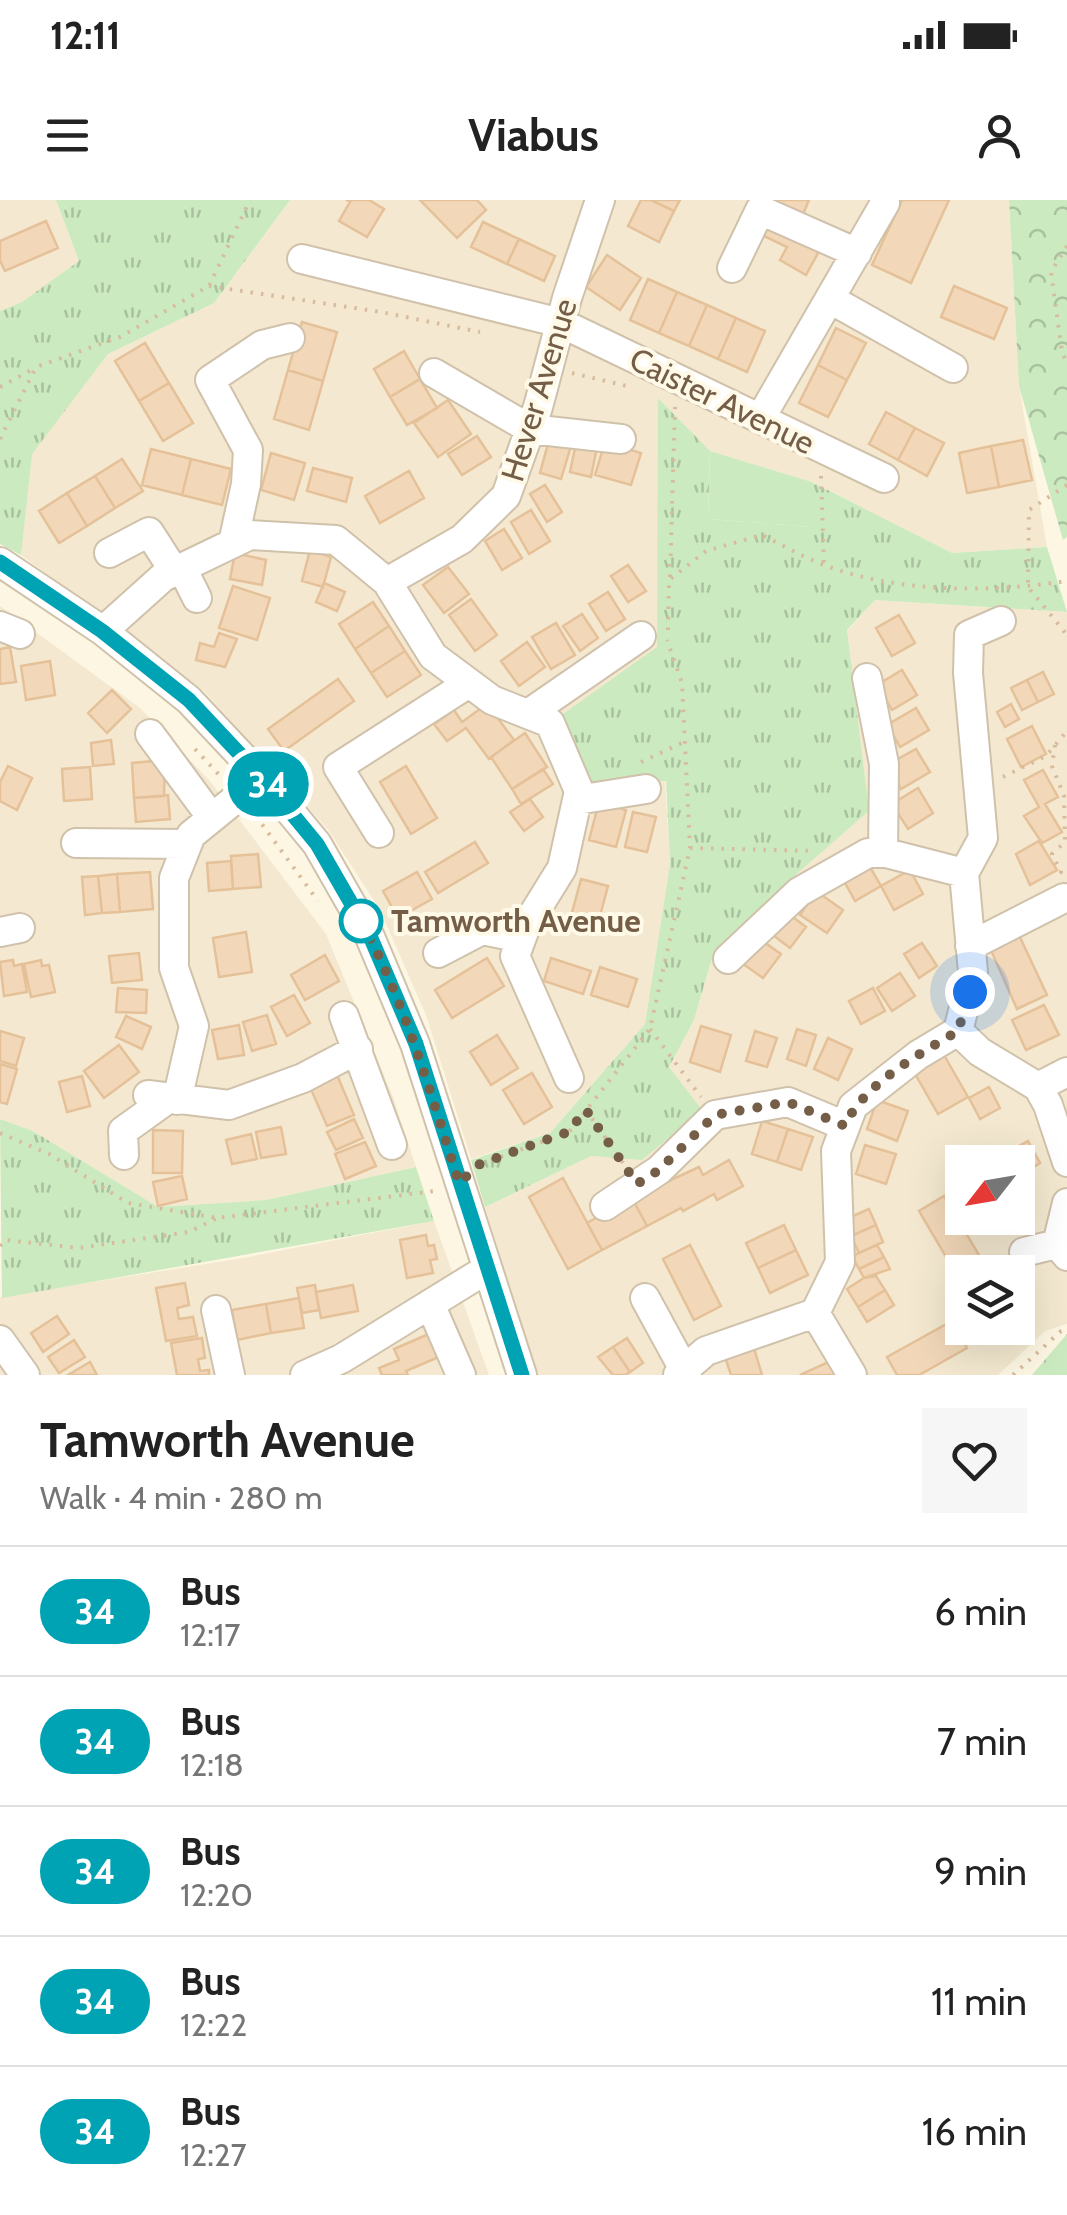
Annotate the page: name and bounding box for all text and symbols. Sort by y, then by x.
text: 12:11 [50,12,121,59]
icon: menu [40,108,95,163]
text: Viabus [468,108,599,162]
icon: person [972,108,1027,163]
street label: Hever Avenue [492,294,585,486]
street label: Caister Avenue [623,339,821,462]
line badge: 34 [223,752,313,816]
text: 34 [248,763,288,806]
marker: Tamworth Avenue [340,900,382,942]
place label: Tamworth Avenue [391,901,641,940]
your location [945,967,995,1017]
north arrow [945,1145,1035,1235]
map controls [945,1145,1035,1345]
button: layers [945,1255,1035,1345]
button: heart [922,1408,1027,1513]
text: Tamworth Avenue [40,1411,415,1469]
text: Walk · 4 min · 280 m [40,1478,322,1517]
text: Bus [180,1568,241,1615]
text: 6 min [934,1588,1027,1635]
text: 34 [75,1590,115,1633]
text: 12:17 [180,1615,240,1654]
text: Bus [180,1698,241,1745]
text: 7 min [937,1718,1027,1765]
text: 34 [75,1720,115,1763]
text: 12:18 [180,1745,244,1784]
text: Bus [180,1828,241,1875]
text: 9 min [934,1848,1027,1895]
text: 34 [75,1850,115,1893]
text: 12:20 [180,1875,253,1914]
text: Bus [180,1958,241,2005]
text: 11 min [931,1978,1027,2025]
text: 34 [75,1980,115,2023]
text: 12:22 [180,2005,247,2044]
text: Bus [180,2088,241,2135]
text: 16 min [922,2108,1027,2155]
text: 34 [75,2110,115,2153]
text: 12:27 [180,2135,247,2174]

